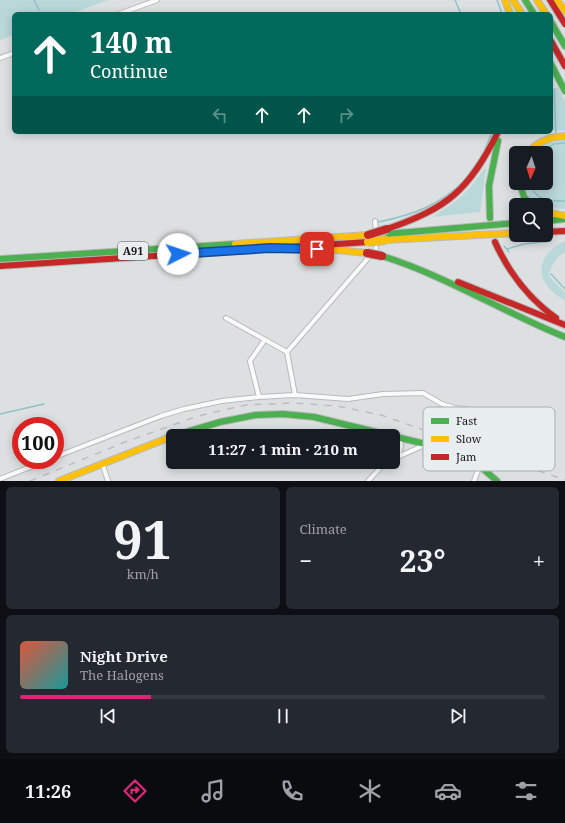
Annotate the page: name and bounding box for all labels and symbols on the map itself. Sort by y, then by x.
north arrow [509,146,553,190]
pin [300,232,334,266]
position arrow [157,233,199,275]
road number: A91 [118,242,148,260]
legend [423,407,555,471]
text: Fast [456,413,477,428]
speed limit sign: 100 [12,417,64,469]
text: Slow [456,431,482,446]
text: Jam [455,449,477,464]

